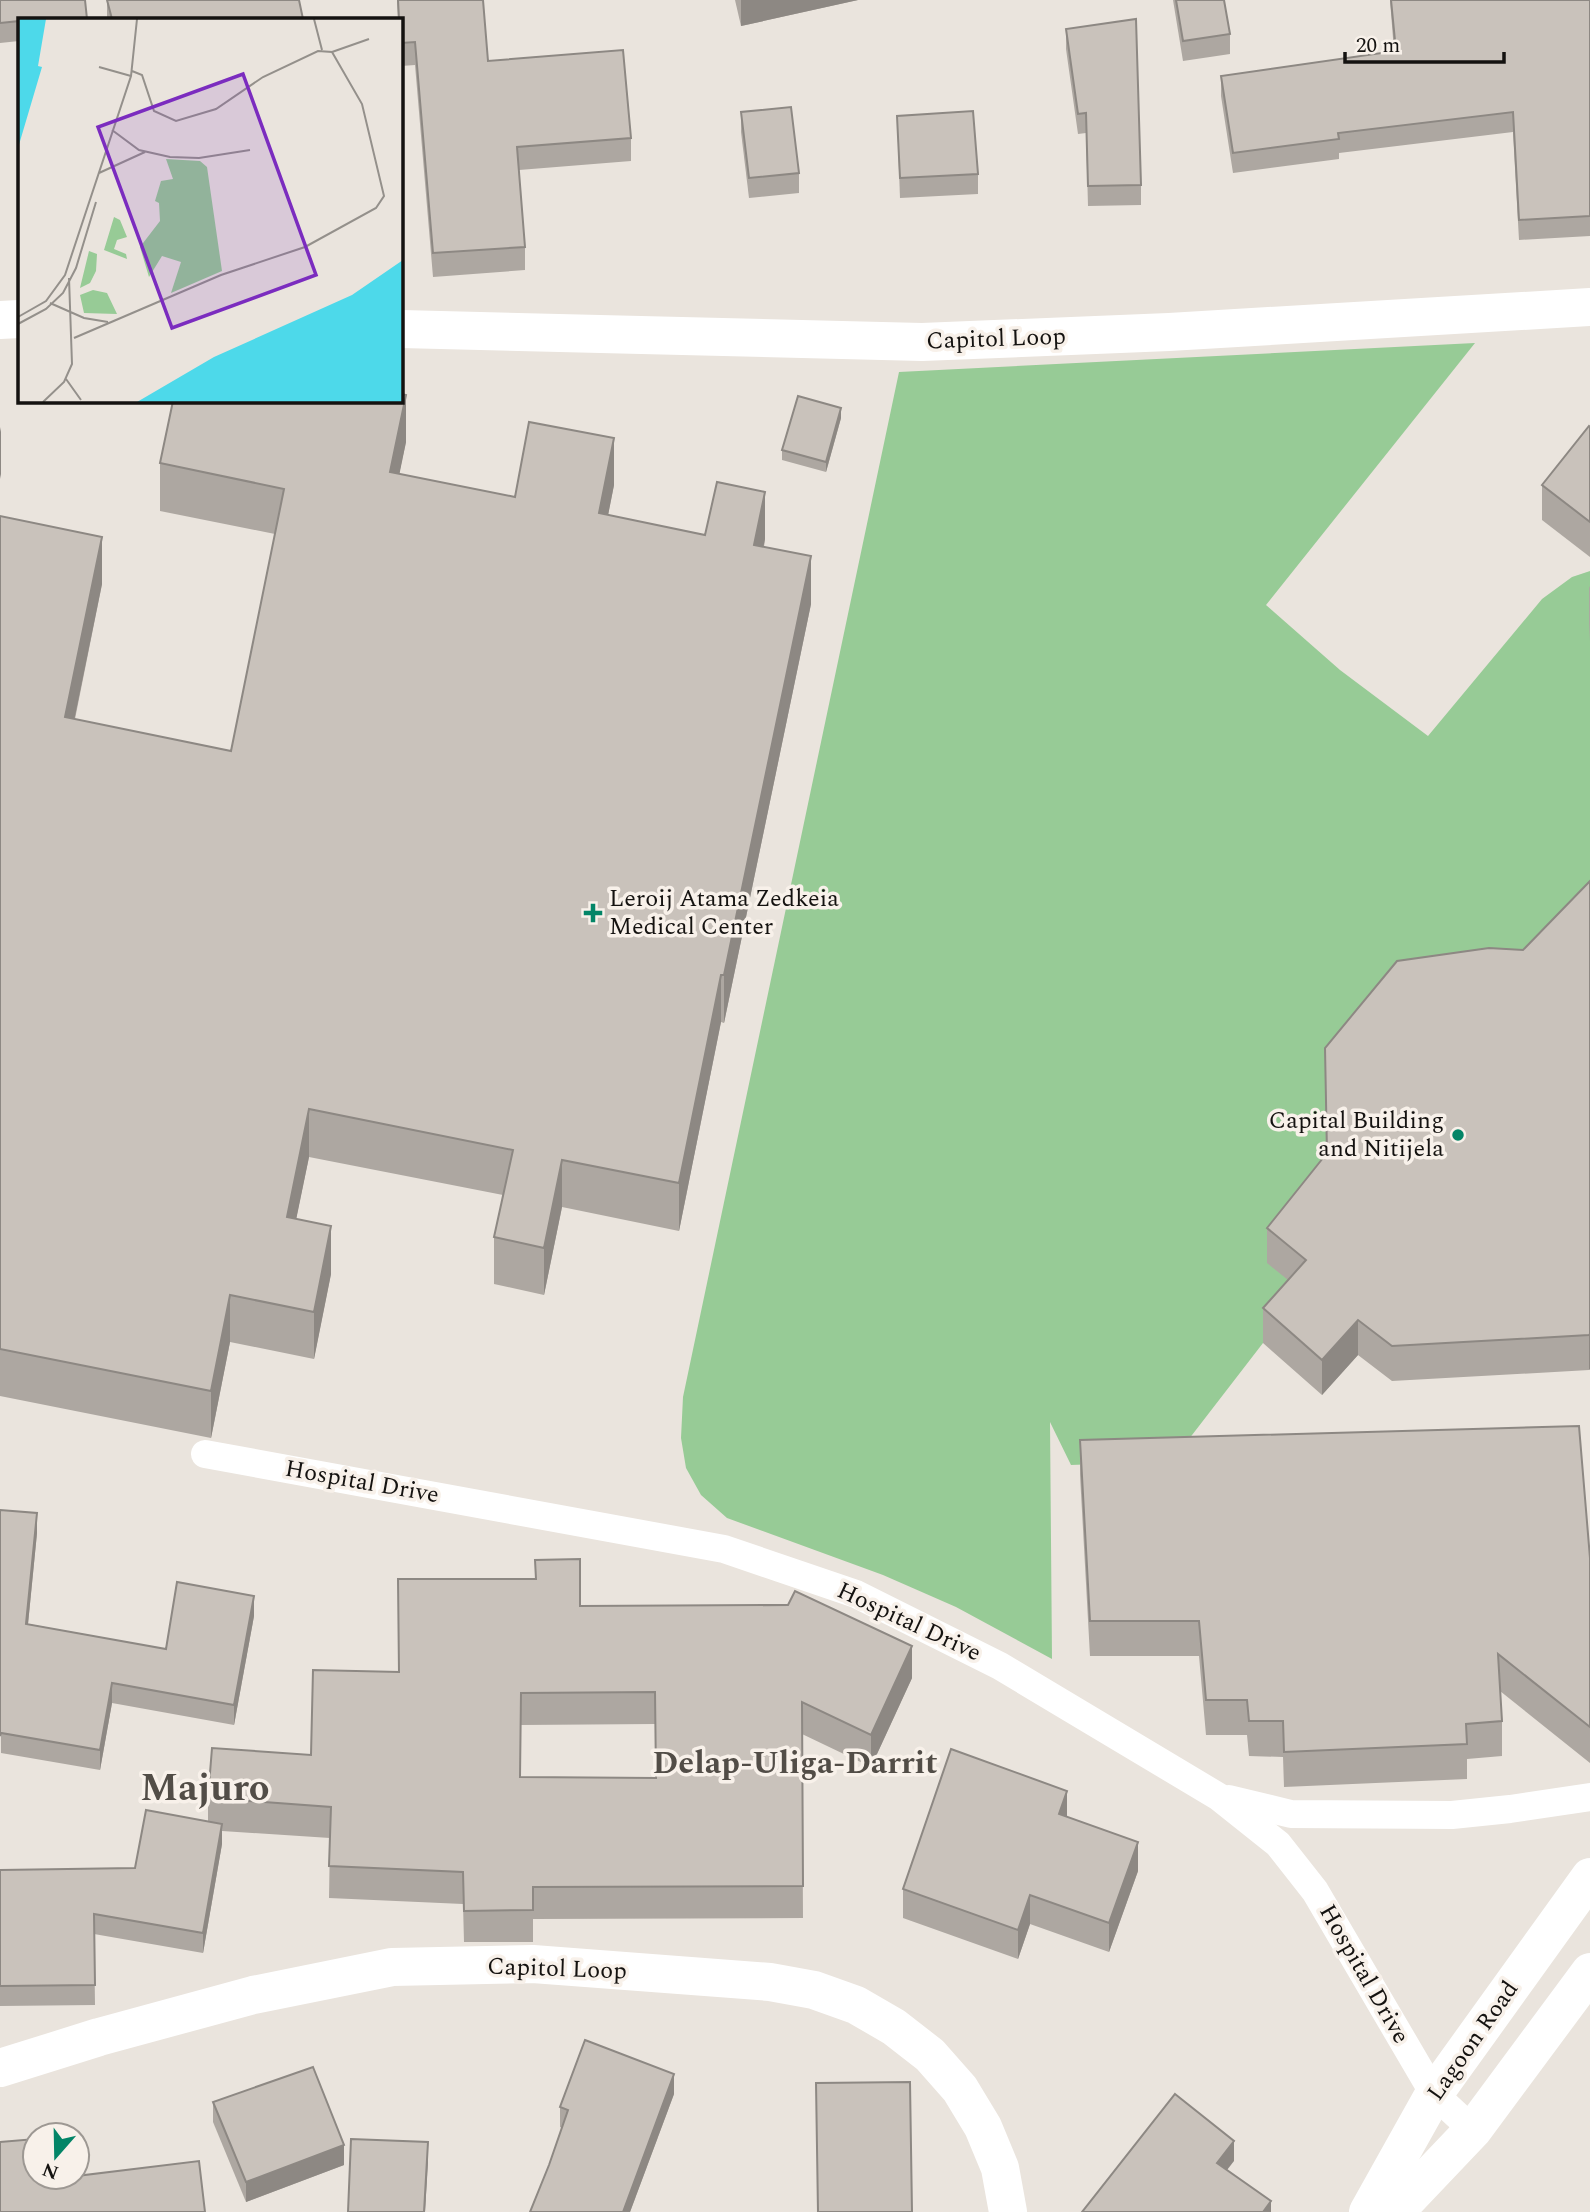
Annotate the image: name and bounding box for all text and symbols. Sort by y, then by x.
inset map [18,18,402,402]
scale bar [1345,21,1504,65]
text: 20 m [1356,30,1400,62]
street label: Capitol Loop [926,319,1066,359]
place label: Leroij Atama Zedkeia Medical Center [609,881,839,945]
marker: Leroij Atama Zedkeia Medical Center [583,903,603,923]
place label: Capital Building and Nitijela [1269,1103,1444,1167]
marker: Capital Building and Nitijela [1450,1127,1466,1143]
street label: Hospital Drive [282,1451,442,1513]
street label: Hospital Drive [831,1573,987,1671]
district label: Delap-Uliga-Darrit [652,1739,938,1788]
district label: Majuro [140,1760,270,1818]
street label: Hospital Drive [1309,1898,1419,2050]
street label: Capitol Loop [487,1949,627,1989]
street label: Lagoon Road [1418,1973,1528,2109]
north arrow [21,2121,91,2191]
text: N [38,2154,63,2187]

